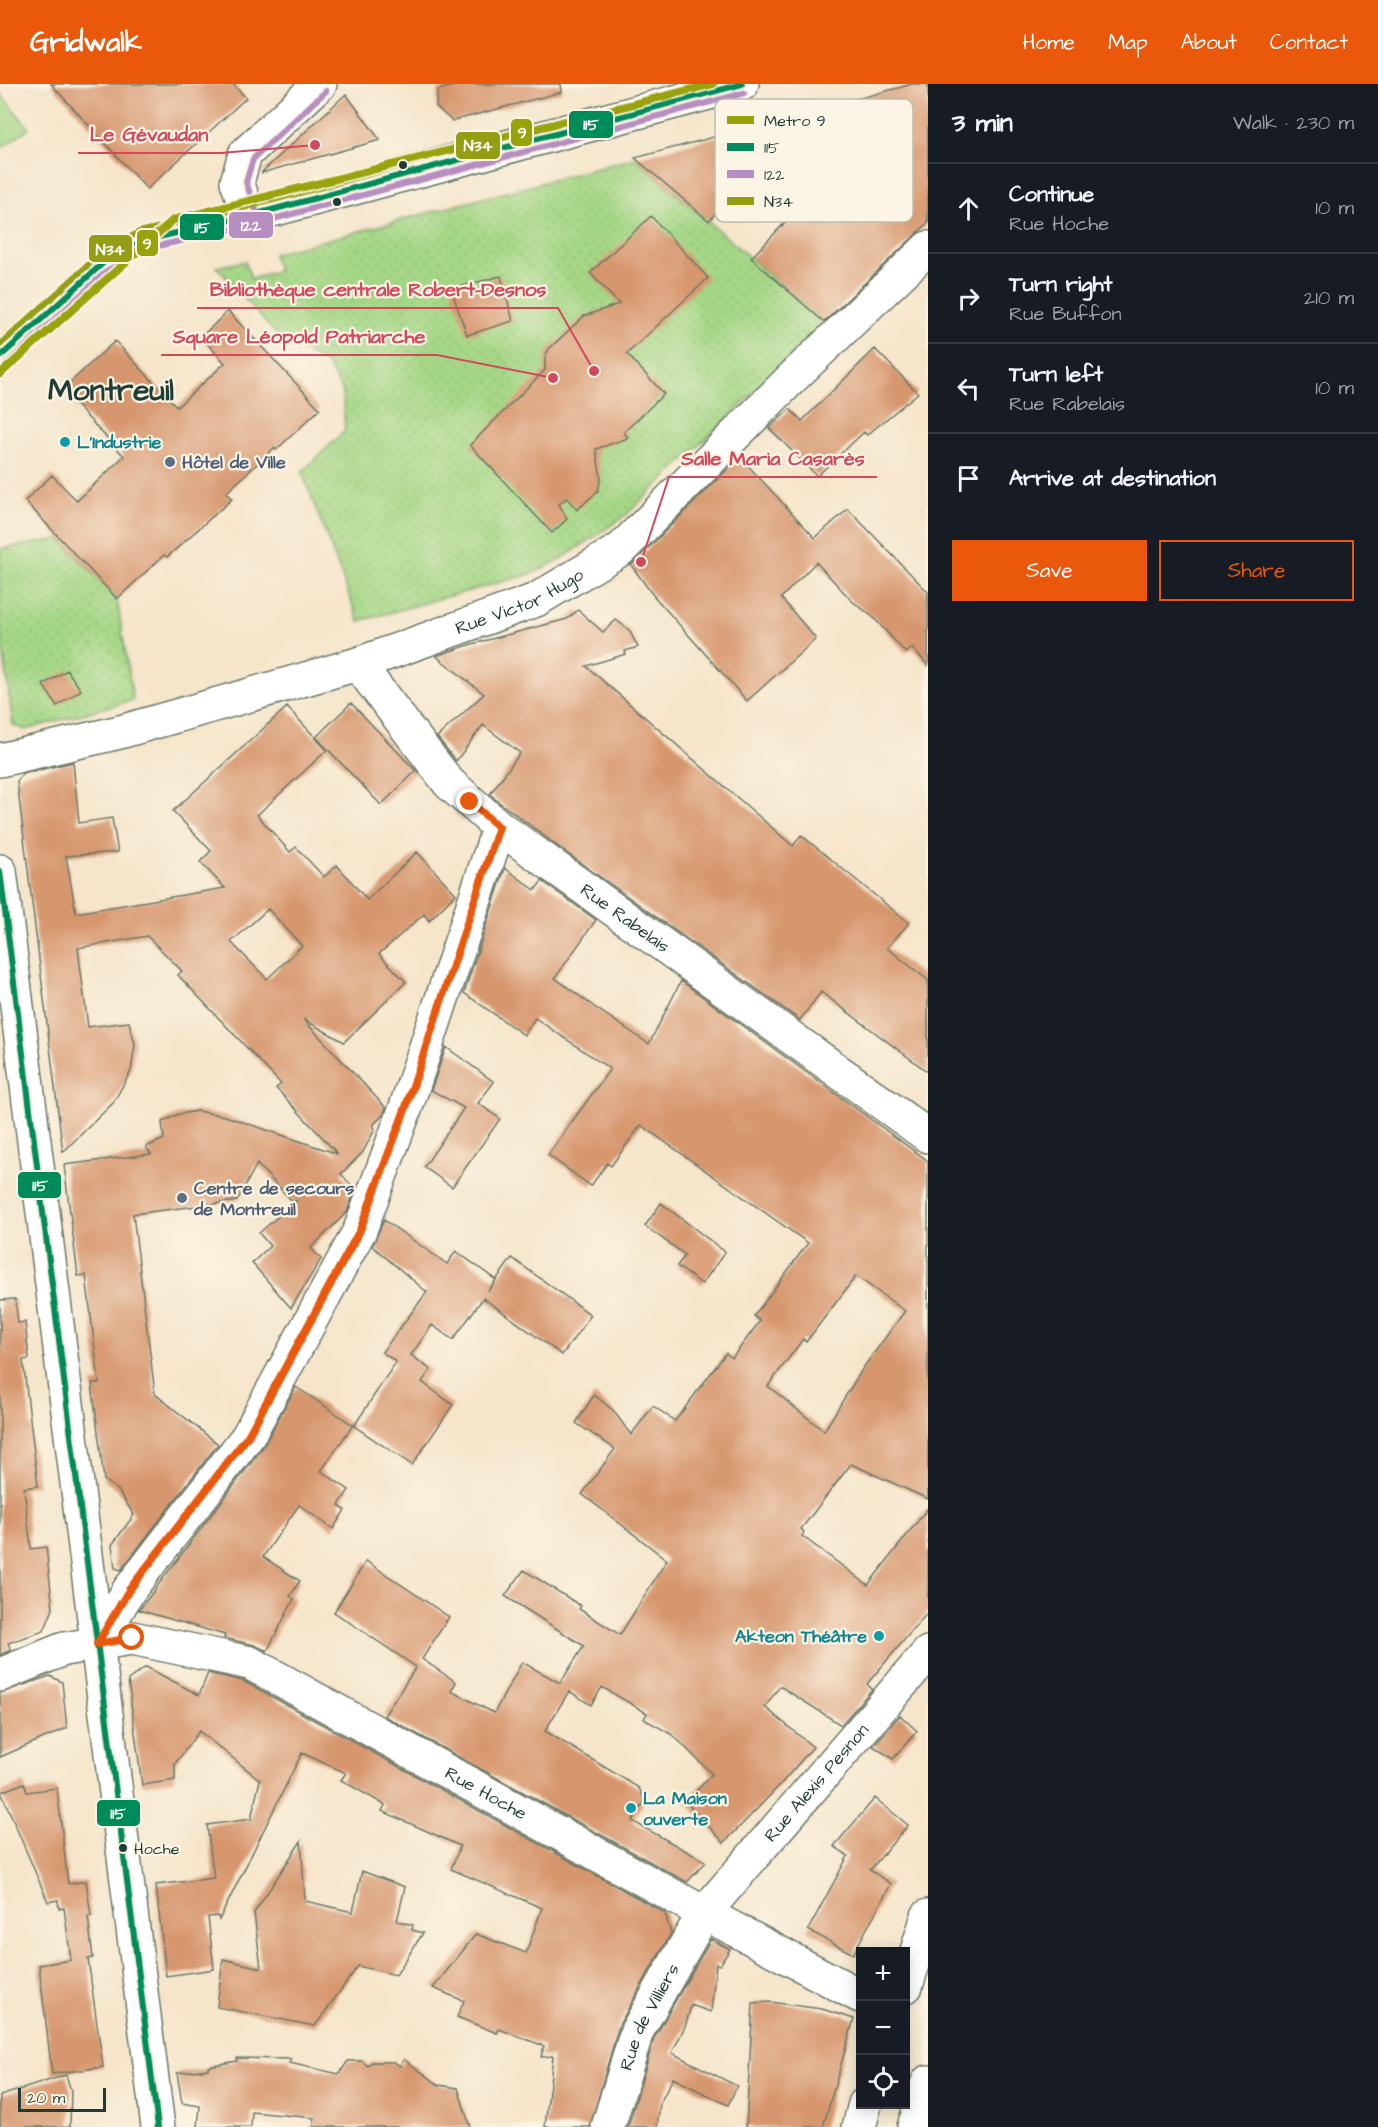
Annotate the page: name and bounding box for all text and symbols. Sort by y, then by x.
text: Gridwalk [30,23,142,62]
text: Home [1023,28,1075,57]
text: Map [1108,28,1148,57]
text: About [1181,28,1237,57]
text: Contact [1270,28,1348,57]
legend [715,99,913,222]
text: 3 min [952,105,1013,141]
text: Walk · 230 m [1233,109,1354,137]
line badge: 115 [568,110,614,139]
text: Metro 9 [764,110,826,132]
text: 115 [583,114,599,136]
callout: Le Gévaudan [78,115,221,153]
line badge: 9 [510,118,533,147]
text: Le Gévaudan [90,121,208,149]
text: 9 [517,122,527,144]
line badge: N34 [455,131,501,160]
text: N34 [463,135,493,157]
text: 115 [764,137,780,159]
unlabelled marker [397,159,409,171]
text: 122 [764,164,784,186]
text: Continue [1009,179,1094,210]
text: N34 [764,191,793,213]
icon: ahead [952,192,985,225]
text: 10 m [1315,194,1354,222]
unlabelled marker [331,196,343,208]
text: Rue Hoche [1009,210,1109,238]
line badge: 122 [228,211,274,239]
line badge: 115 [179,213,225,241]
text: 122 [241,215,262,237]
text: 115 [194,217,210,239]
line badge: 9 [136,229,159,257]
text: 9 [142,233,152,255]
line badge: N34 [88,234,133,263]
text: N34 [95,239,125,261]
text: Turn right [1009,269,1112,300]
callout: Bibliothèque centrale Robert-Desnos [197,270,558,308]
text: Bibliothèque centrale Robert-Desnos [210,276,546,304]
icon: right [952,282,985,315]
text: 210 m [1304,284,1354,312]
text: Rue Buffon [1009,300,1122,328]
callout: Square Léopold Patriarche [161,317,437,355]
text: Square Léopold Patriarche [172,323,426,351]
text: Turn left [1009,359,1103,390]
district label: Montreuil [48,370,174,412]
icon: left [952,372,985,405]
text: 10 m [1315,374,1354,402]
text: Rue Rabelais [1009,390,1125,418]
place label: L'Industrie [77,430,161,455]
marker: L'Industrie [58,435,72,449]
callout: Salle Maria Casarès [669,439,877,477]
text: Salle Maria Casarès [680,445,865,473]
place label: Hôtel de Ville [182,450,286,475]
marker: Hôtel de Ville [163,455,177,469]
icon: arrive [952,462,985,495]
text: Arrive at destination [1009,463,1216,494]
button: Save [952,540,1147,601]
button: Share [1159,540,1354,601]
street label: Rue Victor Hugo [452,562,588,641]
route end [456,788,482,814]
street label: Rue Rabelais [575,878,675,959]
line badge: 115 [17,1171,62,1199]
text: 115 [32,1175,48,1197]
place label: Centre de secours de Montreuil [193,1176,354,1222]
marker: Centre de secours de Montreuil [175,1191,189,1205]
route start [118,1624,144,1650]
place label: Akteon Théâtre [735,1624,867,1649]
marker: Akteon Théâtre [872,1629,886,1643]
street label: Rue Alexis Pesnon [759,1718,875,1848]
street label: Rue Hoche [440,1761,531,1826]
place label: La Maison ouverte [643,1786,727,1832]
line badge: 115 [96,1799,141,1827]
marker: La Maison ouverte [624,1801,638,1815]
text: 115 [110,1803,126,1825]
place label: Hoche [134,1838,180,1860]
marker: Hoche [117,1842,129,1854]
map controls [856,1947,910,2109]
button: + [856,1947,910,2001]
street label: Rue de Villiers [614,1959,686,2073]
button: − [856,2001,910,2055]
button: locate [856,2055,910,2109]
scale bar [18,2085,106,2112]
text: 20 m [27,2087,65,2109]

